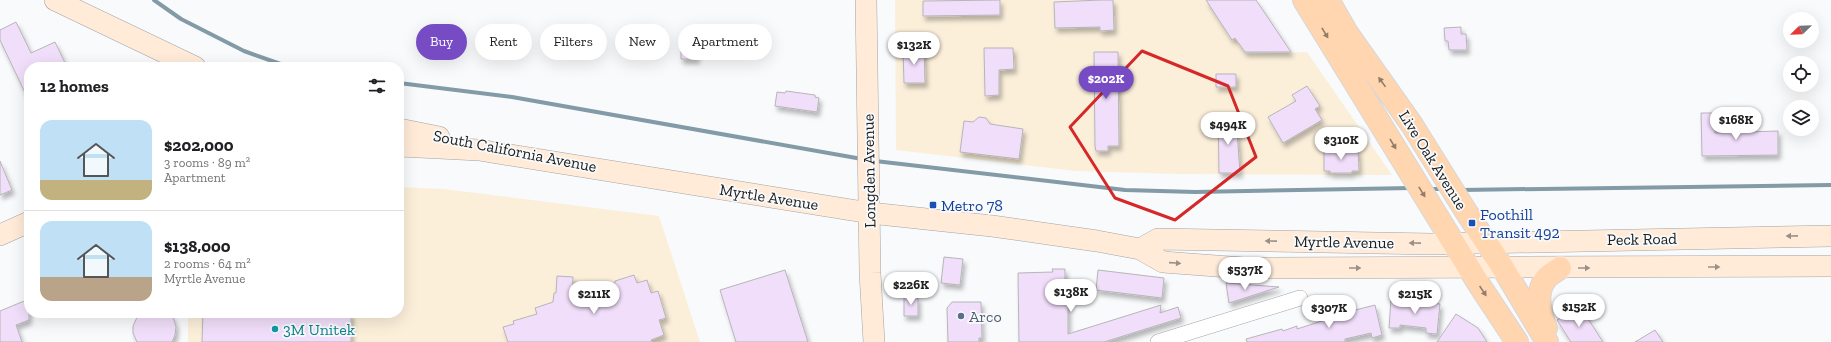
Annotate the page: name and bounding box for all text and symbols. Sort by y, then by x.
north arrow [1783,12,1819,48]
map controls [1783,12,1819,136]
chip: Buy [416,24,467,60]
chip: Rent [475,24,532,60]
chip: Filters [540,24,607,60]
chip: New [615,24,670,60]
chip: Apartment [678,24,772,60]
one-way arrow [1321,27,1328,39]
pin: $132K [886,32,942,66]
text: $132K [897,37,931,52]
button: locate [1783,56,1819,92]
pin: $202K [1078,66,1134,100]
text: $202K [1088,71,1124,86]
icon: filters [366,75,388,97]
text: 12 homes [40,76,109,96]
one-way arrow [1378,77,1386,87]
button: layers [1783,100,1819,136]
street label: Live Oak Avenue [1395,107,1471,213]
pin: $168K [1708,107,1764,141]
pin: $494K [1200,112,1256,146]
text: $168K [1719,112,1753,127]
street label: Longden Avenue [859,114,879,228]
text: $494K [1210,117,1246,132]
street label: South California Avenue [432,126,598,176]
pin: $310K [1313,127,1369,161]
text: $310K [1324,132,1358,147]
text: $202,000 [164,135,234,155]
icon: home [72,136,120,184]
one-way arrow [1389,138,1396,150]
text: 3 rooms · 89 m² [164,155,250,170]
text: Apartment [164,170,226,185]
street label: Myrtle Avenue [718,180,820,214]
one-way arrow [1418,187,1426,197]
place label: Metro 78 [941,196,1003,215]
marker: Metro 78 [928,200,938,210]
place label: Foothill Transit 492 [1480,205,1560,242]
marker: Foothill Transit 492 [1467,218,1477,228]
street label: Peck Road [1607,229,1677,249]
street label: Myrtle Avenue [1294,232,1394,252]
one-way arrow [1786,233,1798,240]
text: $138,000 [164,236,231,256]
icon: home [72,237,120,285]
one-way arrow [1264,238,1277,244]
one-way arrow [1409,240,1421,247]
text: 2 rooms · 64 m² [164,256,251,271]
pin: $537K [1217,257,1273,291]
one-way arrow [1169,260,1182,266]
text: $537K [1227,262,1263,277]
one-way arrow [1708,264,1721,270]
one-way arrow [1349,265,1362,271]
one-way arrow [1578,265,1591,271]
text: Myrtle Avenue [164,271,245,286]
pin: $226K [883,272,939,306]
text: $226K [893,277,929,292]
pin: $138K [1043,279,1099,313]
pin: $211K [566,281,622,315]
pin: $215K [1387,281,1443,315]
text: $138K [1054,284,1088,299]
text: $211K [578,286,610,301]
text: $215K [1398,286,1432,301]
one-way arrow [1479,286,1487,297]
pin: $152K [1551,294,1607,328]
pin: $307K [1301,295,1357,329]
text: $152K [1562,299,1596,314]
text: $307K [1311,300,1347,315]
place label: Arco [969,307,1002,326]
marker: Arco [956,311,966,321]
place label: 3M Unitek [283,320,356,339]
marker: 3M Unitek [270,324,280,334]

